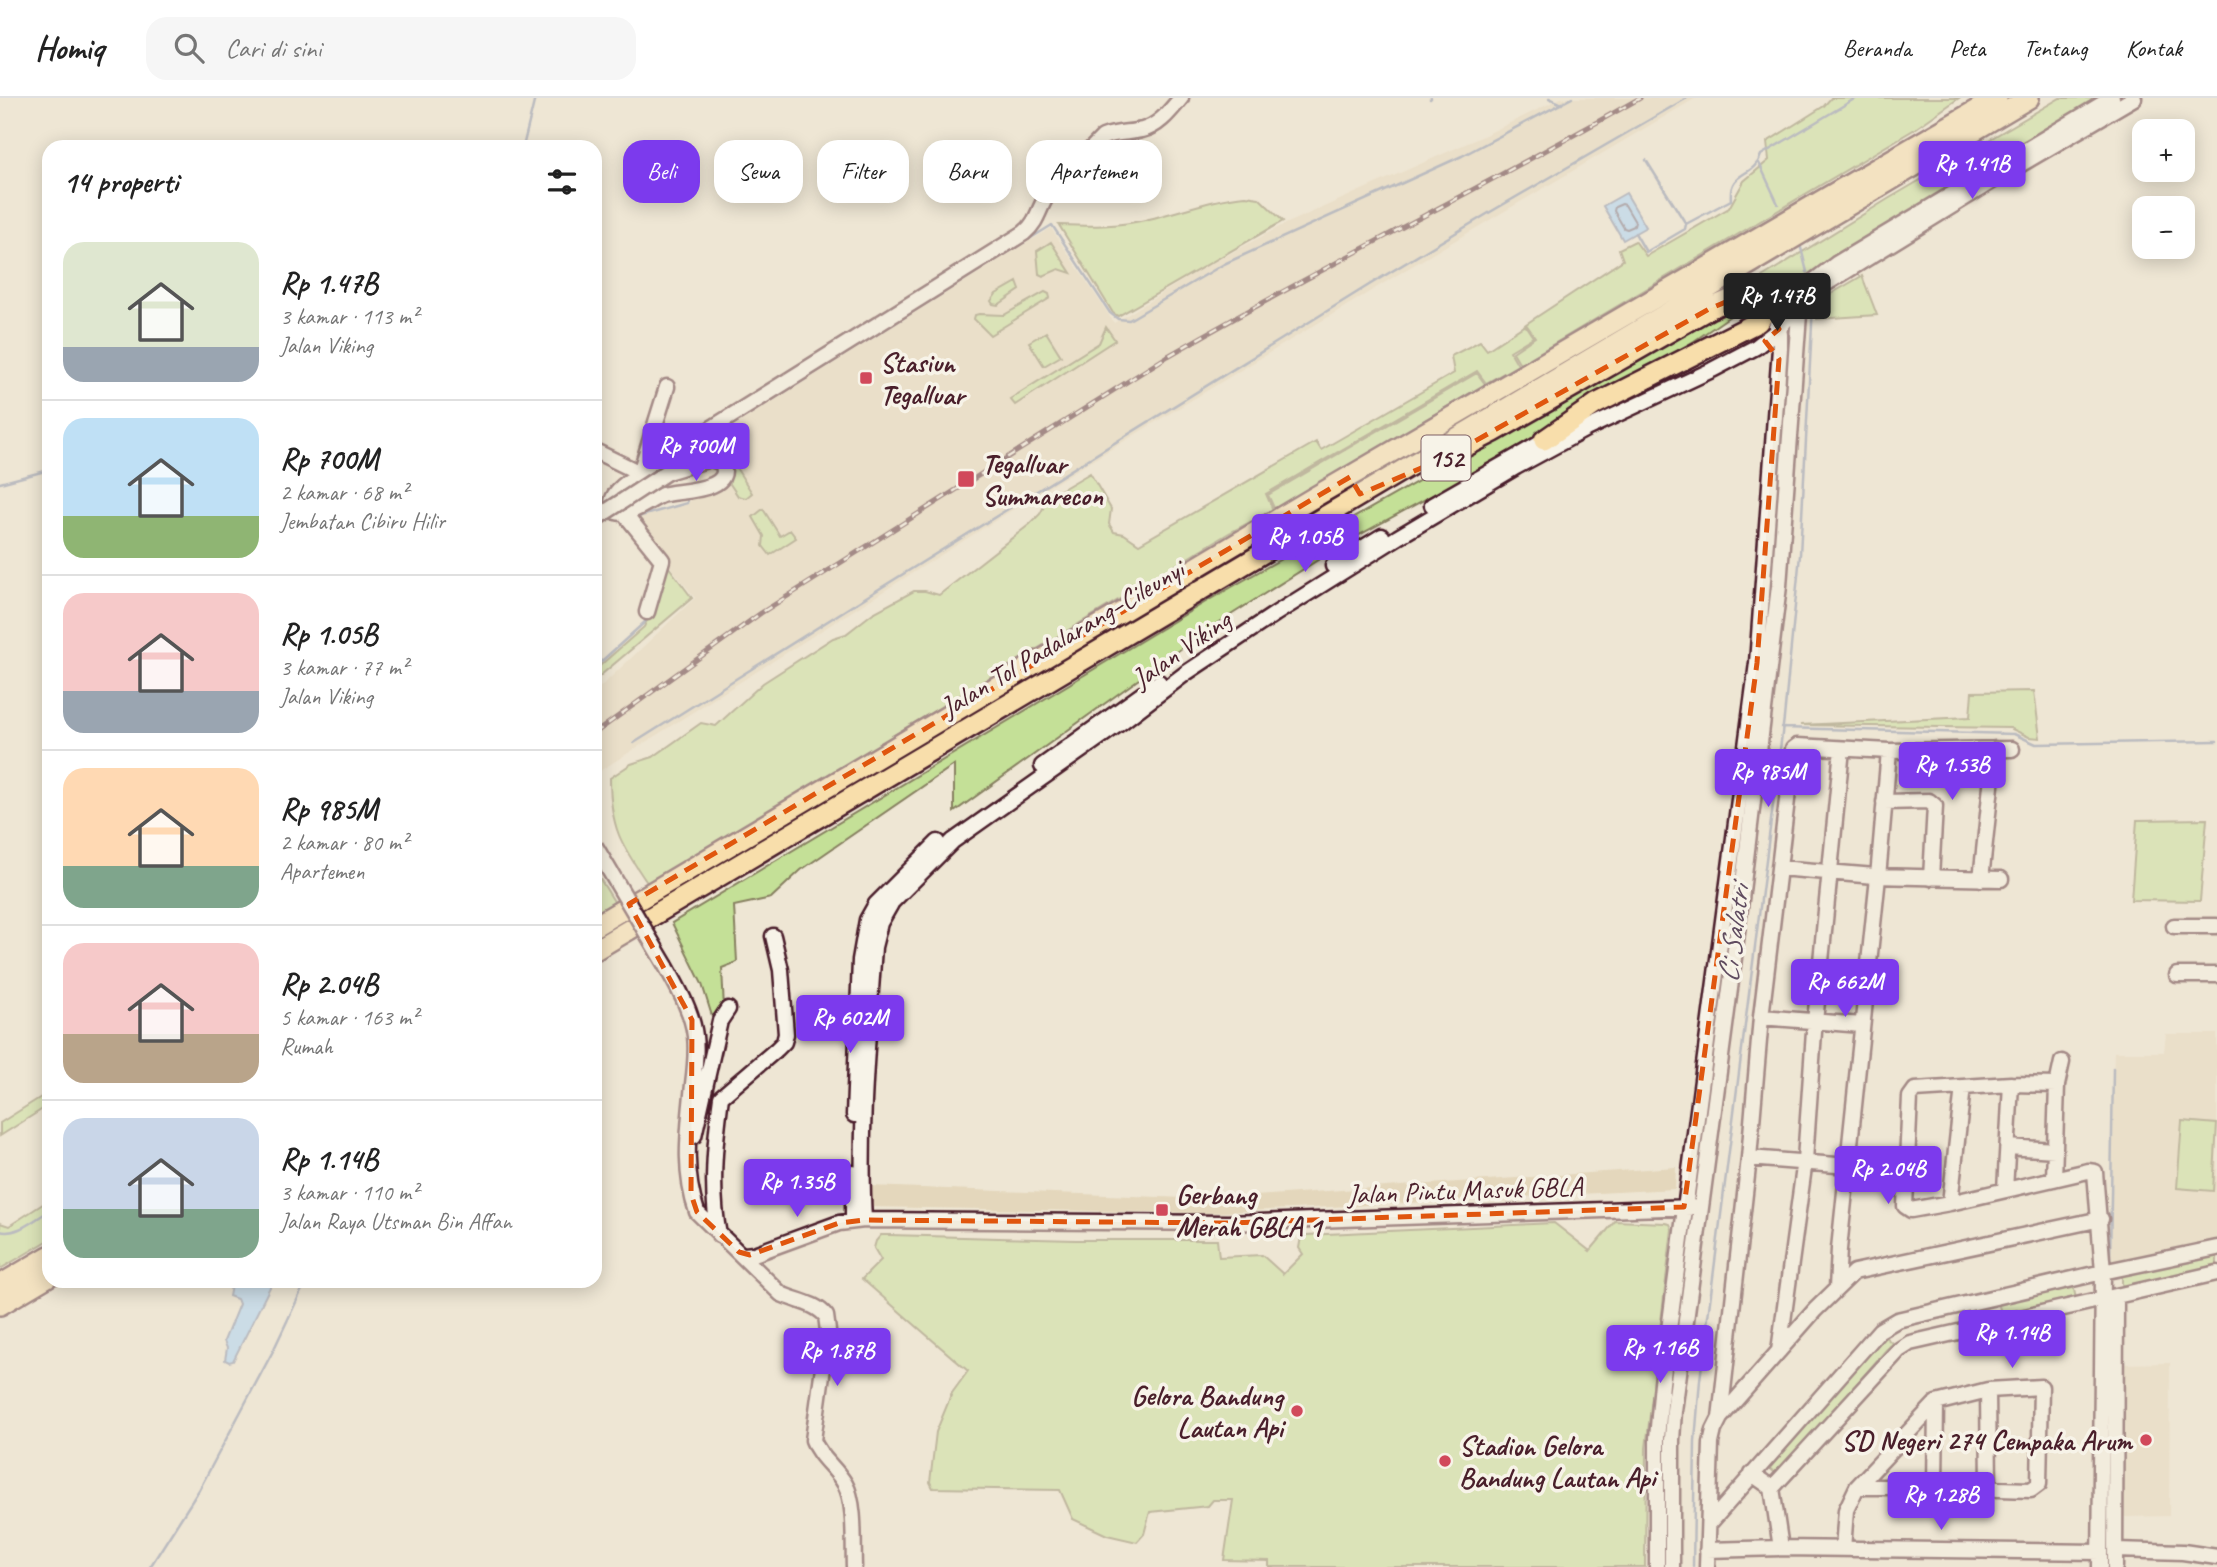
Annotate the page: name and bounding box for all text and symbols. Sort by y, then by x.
search box [146,17,636,80]
text: Homiq [35,27,104,69]
icon: search [170,29,208,67]
text: Cari di sini [226,32,321,65]
text: Beranda [1843,33,1911,63]
text: Peta [1949,33,1985,63]
text: Tentang [2023,33,2088,63]
text: Kontak [2126,33,2182,63]
map controls [2132,119,2195,259]
button: + [2132,119,2195,182]
chip: Beli [623,140,700,203]
chip: Sewa [714,140,803,203]
chip: Filter [817,140,909,203]
chip: Baru [923,140,1012,203]
chip: Apartemen [1026,140,1162,203]
pin: Rp 1.41B [1900,141,2044,201]
text: Rp 1.41B [1935,149,2009,178]
text: 14 properti [63,163,178,201]
icon: filters [543,163,581,201]
button: − [2132,196,2195,259]
text: Rp 1.47B [280,264,378,302]
icon: home [119,270,203,354]
pin: Rp 1.47B [1705,274,1849,333]
text: Rp 1.47B [1740,281,1814,310]
text: 3 kamar · 113 m² [280,302,418,331]
text: Jalan Viking [280,331,373,360]
place label: Stasiun Tegalluar [880,345,967,412]
marker: Stasiun Tegalluar [858,370,874,386]
pin: Rp 700M [631,424,761,483]
text: Rp 700M [659,431,733,460]
road number: 152 [1422,436,1470,480]
text: Rp 700M [280,440,378,478]
icon: home [119,446,203,530]
place label: Tegalluar Summarecon [982,446,1104,513]
marker: Tegalluar Summarecon [956,469,976,489]
text: 2 kamar · 68 m² [280,478,408,507]
text: Jembatan Cibiru Hilir [280,507,445,536]
pin: Rp 1.05B [1233,514,1377,574]
text: Rp 1.05B [1268,522,1342,551]
street label: Jalan Tol Padalarang–Cileunyi [932,549,1193,726]
street label: Jalan Viking [1123,601,1239,697]
text: Rp 1.05B [280,615,377,653]
icon: home [119,621,203,705]
text: 3 kamar · 77 m² [280,653,408,682]
text: Jalan Viking [280,682,373,711]
pin: Rp 1.53B [1880,742,2024,802]
pin: Rp 985M [1703,750,1833,809]
text: Rp 1.53B [1915,750,1989,779]
text: Rp 985M [1731,757,1805,786]
text: Rp 985M [280,790,377,828]
icon: home [119,796,203,880]
text: 2 kamar · 80 m² [280,828,408,857]
text: Apartemen [280,857,364,886]
water label: Ci Salatri [1708,876,1759,985]
pin: Rp 662M [1780,960,1910,1019]
text: Rp 2.04B [280,965,378,1003]
text: Rp 662M [1807,967,1883,996]
icon: home [119,971,203,1055]
pin: Rp 602M [785,996,915,1055]
text: 5 kamar · 163 m² [280,1003,418,1032]
text: Rp 602M [812,1003,888,1032]
text: Rumah [280,1032,333,1061]
text: Rp 1.14B [280,1140,378,1178]
icon: home [119,1146,203,1230]
pin: Rp 2.04B [1816,1146,1960,1206]
text: Rp 2.04B [1851,1154,1925,1183]
pin: Rp 1.35B [725,1160,869,1219]
text: Rp 1.35B [760,1167,834,1196]
street label: Jalan Pintu Masuk GBLA [1345,1168,1585,1212]
place label: Gerbang Merah GBLA 1 [1176,1177,1325,1244]
text: 3 kamar · 110 m² [280,1178,418,1207]
marker: Gerbang Merah GBLA 1 [1154,1202,1170,1218]
text: Jalan Raya Utsman Bin Affan [280,1207,512,1236]
pin: Rp 1.14B [1940,1310,2084,1370]
text: Rp 1.14B [1975,1318,2049,1347]
pin: Rp 1.16B [1588,1326,1732,1385]
pin: Rp 1.87B [765,1328,909,1388]
text: Rp 1.16B [1622,1333,1698,1362]
text: Rp 1.87B [800,1336,874,1365]
place label: Gelora Bandung Lautan Api [1131,1378,1286,1445]
marker: Gelora Bandung Lautan Api [1289,1403,1305,1419]
place label: SD Negeri 274 Cempaka Arum [1841,1423,2134,1458]
place label: Stadion Gelora Bandung Lautan Api [1459,1428,1659,1495]
marker: SD Negeri 274 Cempaka Arum [2138,1432,2154,1448]
marker: Stadion Gelora Bandung Lautan Api [1437,1453,1453,1469]
pin: Rp 1.28B [1869,1472,2013,1532]
text: Rp 1.28B [1904,1480,1978,1509]

